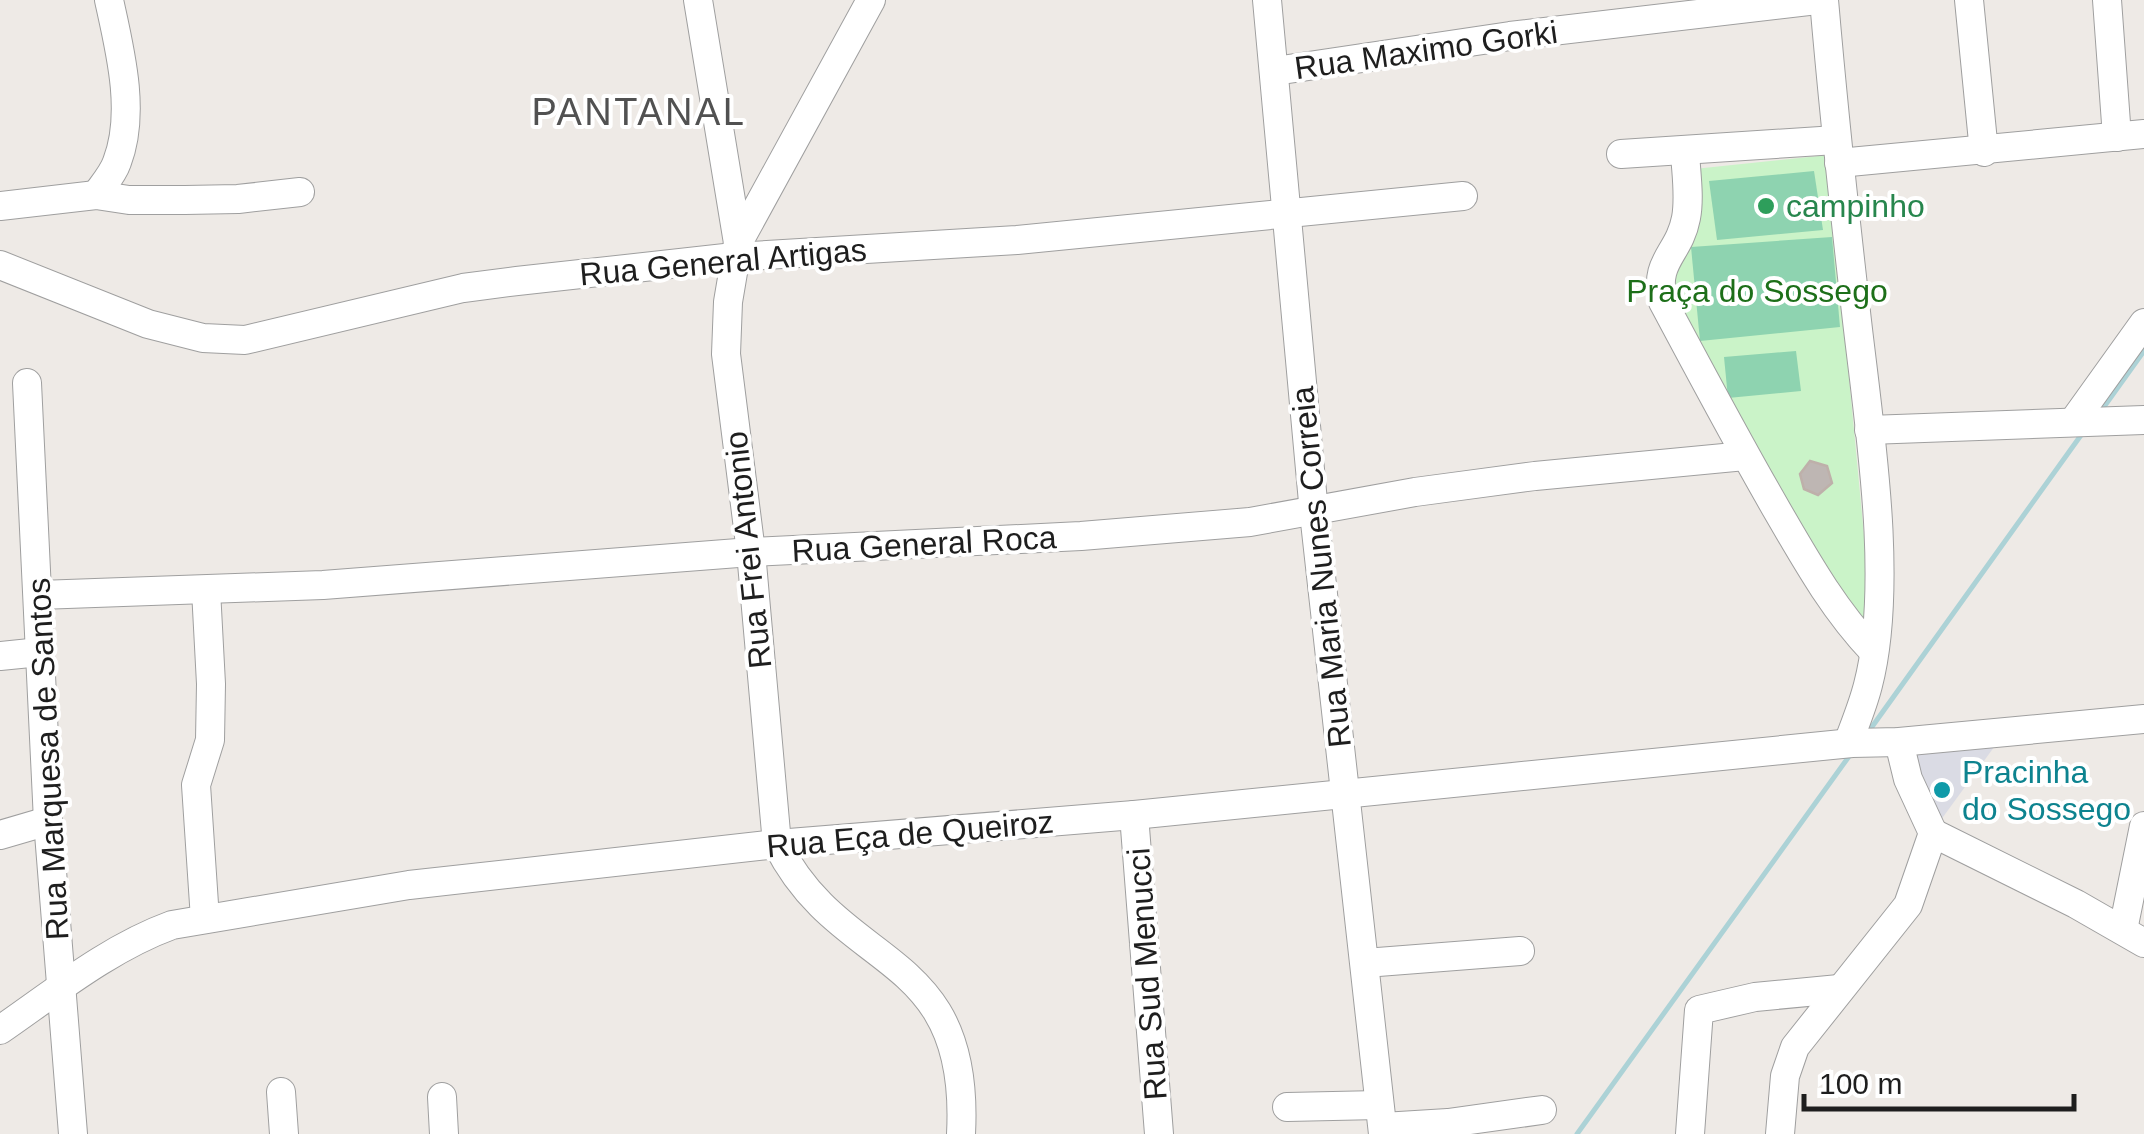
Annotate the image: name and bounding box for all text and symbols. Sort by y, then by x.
street label: Rua Maximo Gorki [1292,14,1560,86]
district label: PANTANAL [532,91,746,133]
place label: campinho [1786,188,1925,224]
marker: campinho [1755,195,1777,217]
street label: Rua General Artigas [578,232,868,292]
park label: Praça do Sossego [1626,273,1888,309]
street label: Rua Maria Nunes Correia [1284,385,1358,749]
street label: Rua Frei Antonio [718,430,778,670]
street label: Rua General Roca [791,519,1057,569]
street label: Rua Marquesa de Santos [21,577,75,941]
place label: Pracinha do Sossego [1962,754,2131,827]
marker: Pracinha do Sossego [1931,779,1953,801]
street label: Rua Eça de Queiroz [765,804,1055,864]
street label: Rua Sud Menucci [1120,847,1174,1101]
scale bar [1804,1049,2074,1111]
text: 100 m [1819,1067,1902,1100]

